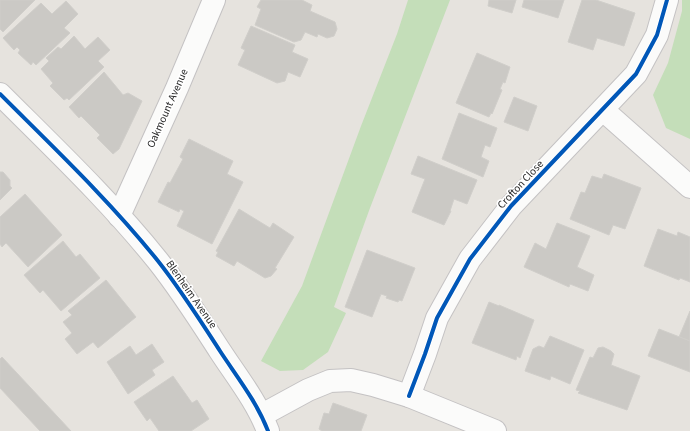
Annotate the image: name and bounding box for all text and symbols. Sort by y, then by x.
street label: Oakmount Avenue [143,66,192,150]
street label: Crofton Close [494,156,547,212]
street label: Blenheim Avenue [162,257,221,332]

